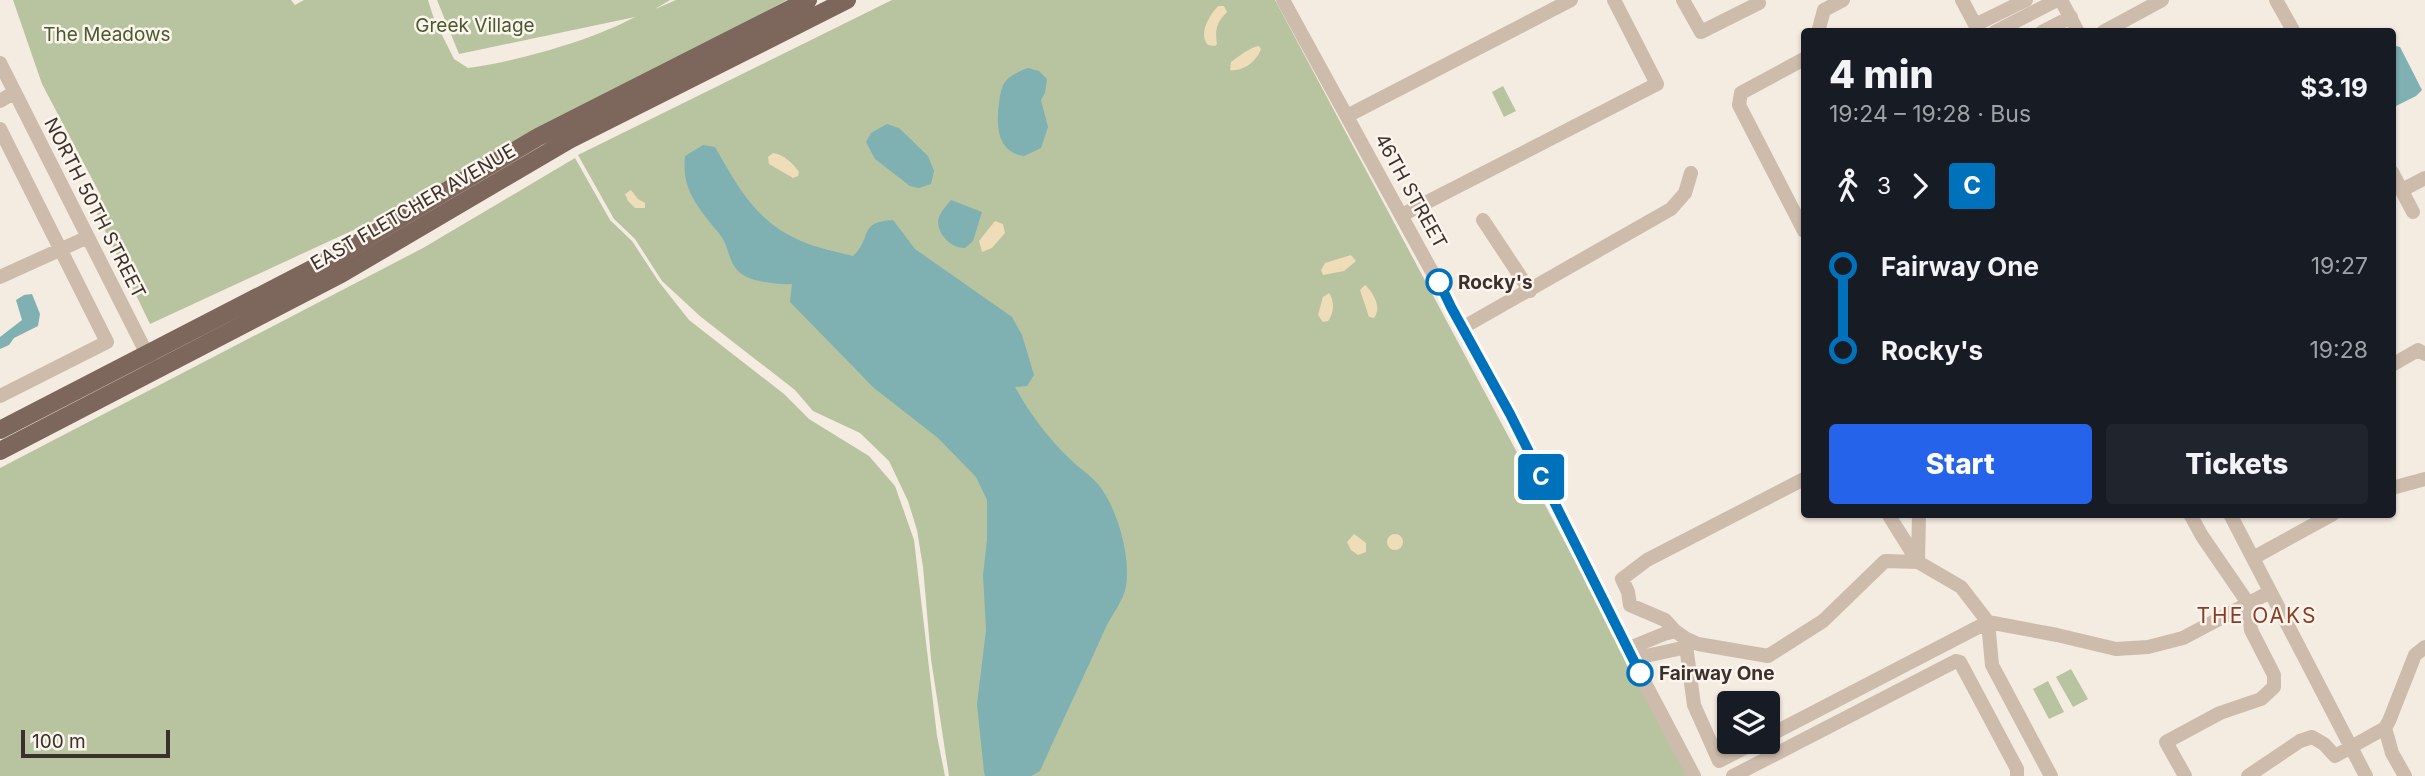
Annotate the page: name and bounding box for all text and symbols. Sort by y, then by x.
park label: Greek Village [415,14,535,37]
park label: The Meadows [43,23,171,46]
text: 4 min [1829,51,1934,97]
text: $3.19 [2300,72,2368,103]
text: 19:24 – 19:28 · Bus [1829,100,2031,128]
street label: NORTH 50TH STREET [39,114,151,302]
street label: 46TH STREET [1370,130,1452,252]
street label: EAST FLETCHER AVENUE [307,139,519,275]
icon: walk [1829,167,1867,205]
icon: forward [1901,167,1939,205]
text: C [1963,171,1981,200]
text: 3 [1877,172,1891,200]
text: Fairway One [1881,251,2039,282]
text: 19:27 [2311,252,2368,280]
marker: Rocky's [1426,269,1452,295]
place label: Rocky's [1458,271,1533,294]
text: Rocky's [1881,335,1983,366]
text: 19:28 [2310,336,2368,364]
button: Start [1829,424,2092,504]
button: Tickets [2106,424,2368,504]
line badge: C [1518,454,1564,500]
text: C [1532,462,1550,491]
district label: THE OAKS [2197,603,2317,628]
marker: Fairway One [1627,660,1653,686]
place label: Fairway One [1659,662,1774,685]
map controls [1717,691,1780,754]
button: layers [1717,691,1780,754]
scale bar [21,727,170,759]
text: 100 m [32,730,86,753]

